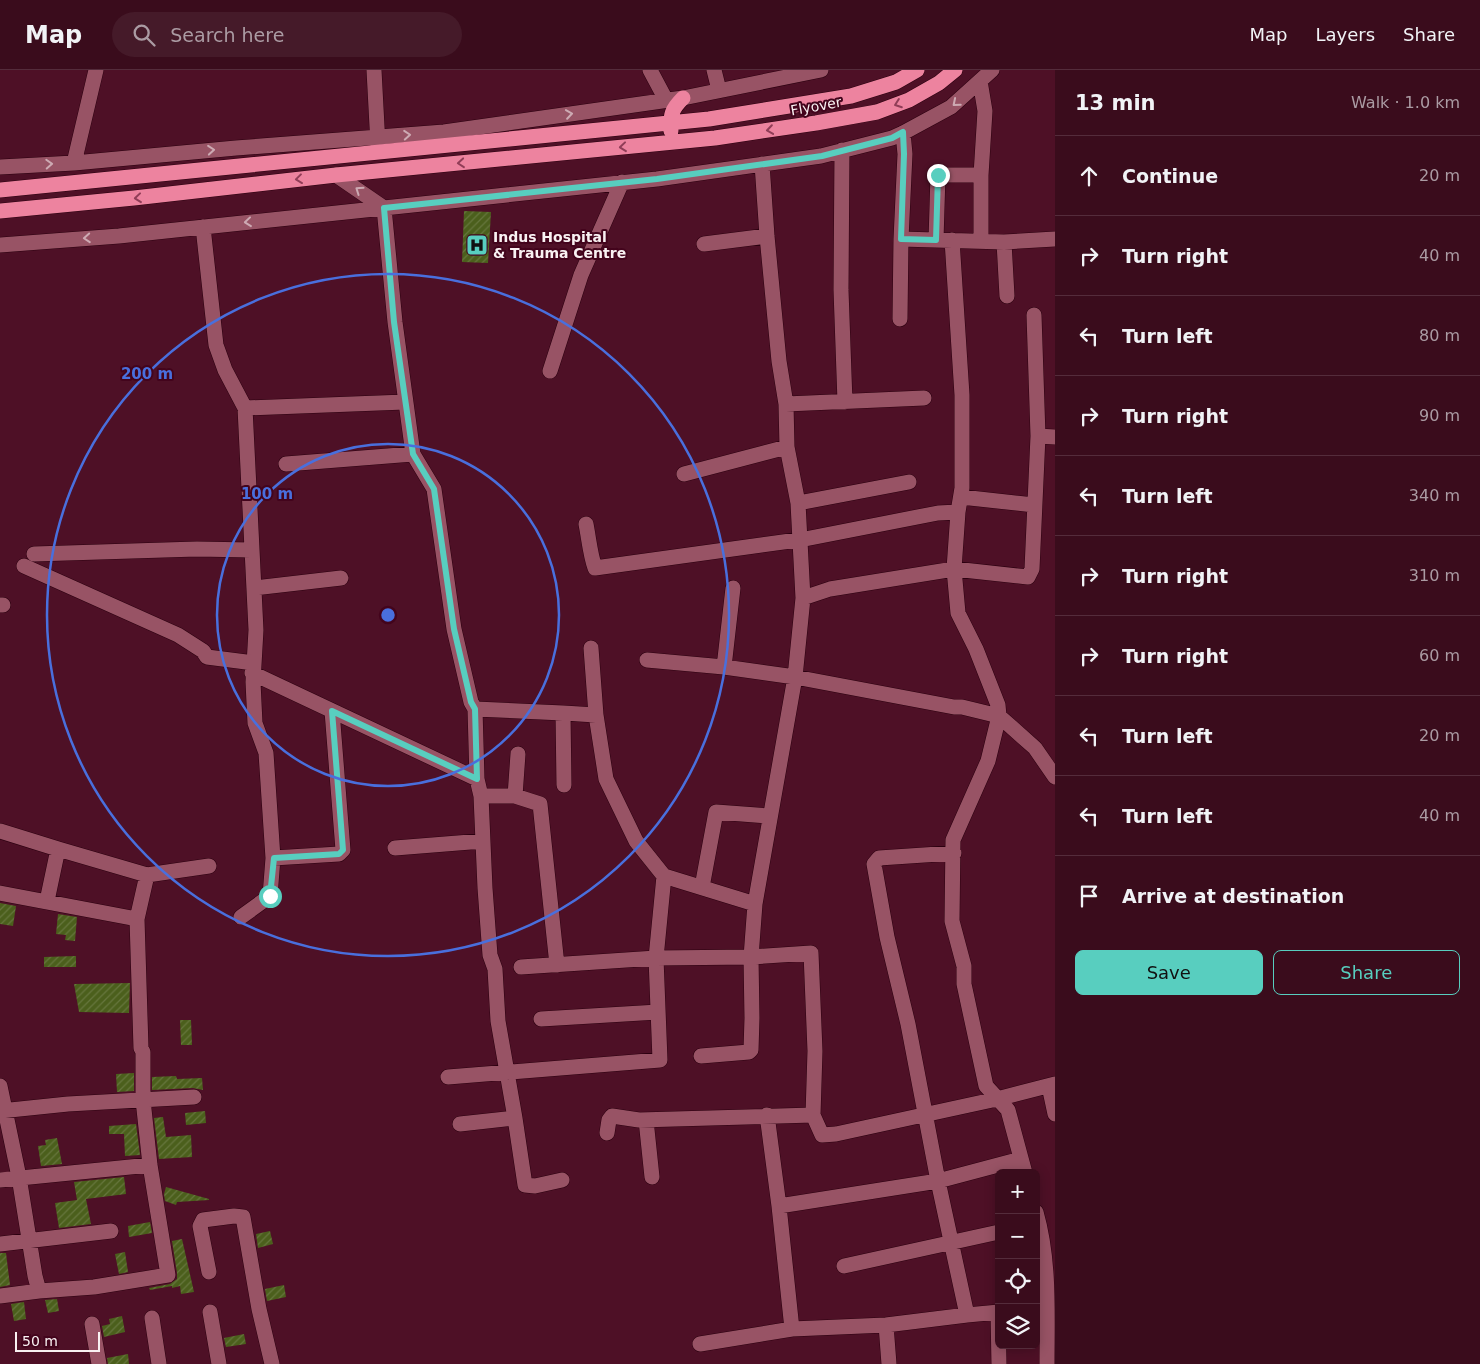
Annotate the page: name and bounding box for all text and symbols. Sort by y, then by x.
search box [112,12,462,57]
text: Map [25,21,82,49]
icon: search [130,21,158,49]
text: Search here [170,24,284,46]
text: Map [1249,24,1287,45]
text: Layers [1315,24,1375,45]
text: Share [1403,24,1455,45]
text: 13 min [1075,91,1156,115]
text: Walk · 1.0 km [1351,93,1460,112]
street label: Flyover [789,94,843,118]
one-way arrow [953,97,962,105]
one-way arrow [894,98,903,108]
one-way arrow [565,109,573,120]
one-way arrow [766,124,774,135]
one-way arrow [404,129,412,140]
one-way arrow [618,141,626,152]
one-way arrow [207,145,215,156]
one-way arrow [457,157,465,168]
one-way arrow [45,159,53,170]
icon: ahead [1075,162,1103,190]
route end [927,164,950,187]
text: Continue [1122,165,1218,187]
text: 20 m [1419,166,1460,185]
one-way arrow [295,173,303,184]
one-way arrow [355,187,364,196]
one-way arrow [134,192,142,203]
one-way arrow [244,216,252,227]
place label: Indus Hospital & Trauma Centre [493,229,626,261]
one-way arrow [82,233,90,244]
hospital icon: Indus Hospital & Trauma Centre [465,233,489,257]
icon: right [1075,242,1103,270]
text: Turn right [1122,245,1228,267]
text: 40 m [1419,246,1460,265]
icon: left [1075,322,1103,350]
text: Turn left [1122,325,1213,347]
text: 80 m [1419,326,1460,345]
text: 200 m [121,365,173,383]
icon: right [1075,402,1103,430]
text: Turn right [1122,405,1228,427]
text: 90 m [1419,406,1460,425]
icon: left [1075,482,1103,510]
text: 100 m [241,485,293,503]
text: Turn left [1122,485,1213,507]
text: 340 m [1409,486,1460,505]
icon: right [1075,562,1103,590]
text: Turn right [1122,565,1228,587]
text: 310 m [1409,566,1460,585]
centre of rings [379,606,397,624]
icon: right [1075,642,1103,670]
text: Turn right [1122,645,1228,667]
text: 60 m [1419,646,1460,665]
icon: left [1075,722,1103,750]
text: Turn left [1122,725,1213,747]
text: 20 m [1419,726,1460,745]
icon: left [1075,802,1103,830]
text: Turn left [1122,805,1213,827]
text: 40 m [1419,806,1460,825]
icon: arrive [1075,882,1103,910]
route start [259,885,282,908]
text: Arrive at destination [1122,885,1344,907]
button: Save [1075,950,1263,995]
button: Share [1273,950,1460,995]
map controls [995,1169,1040,1349]
button: + [995,1169,1040,1214]
button: − [995,1214,1040,1259]
button: locate [995,1259,1040,1304]
button: layers [995,1304,1040,1349]
scale bar [15,1329,100,1352]
text: 50 m [22,1333,58,1349]

